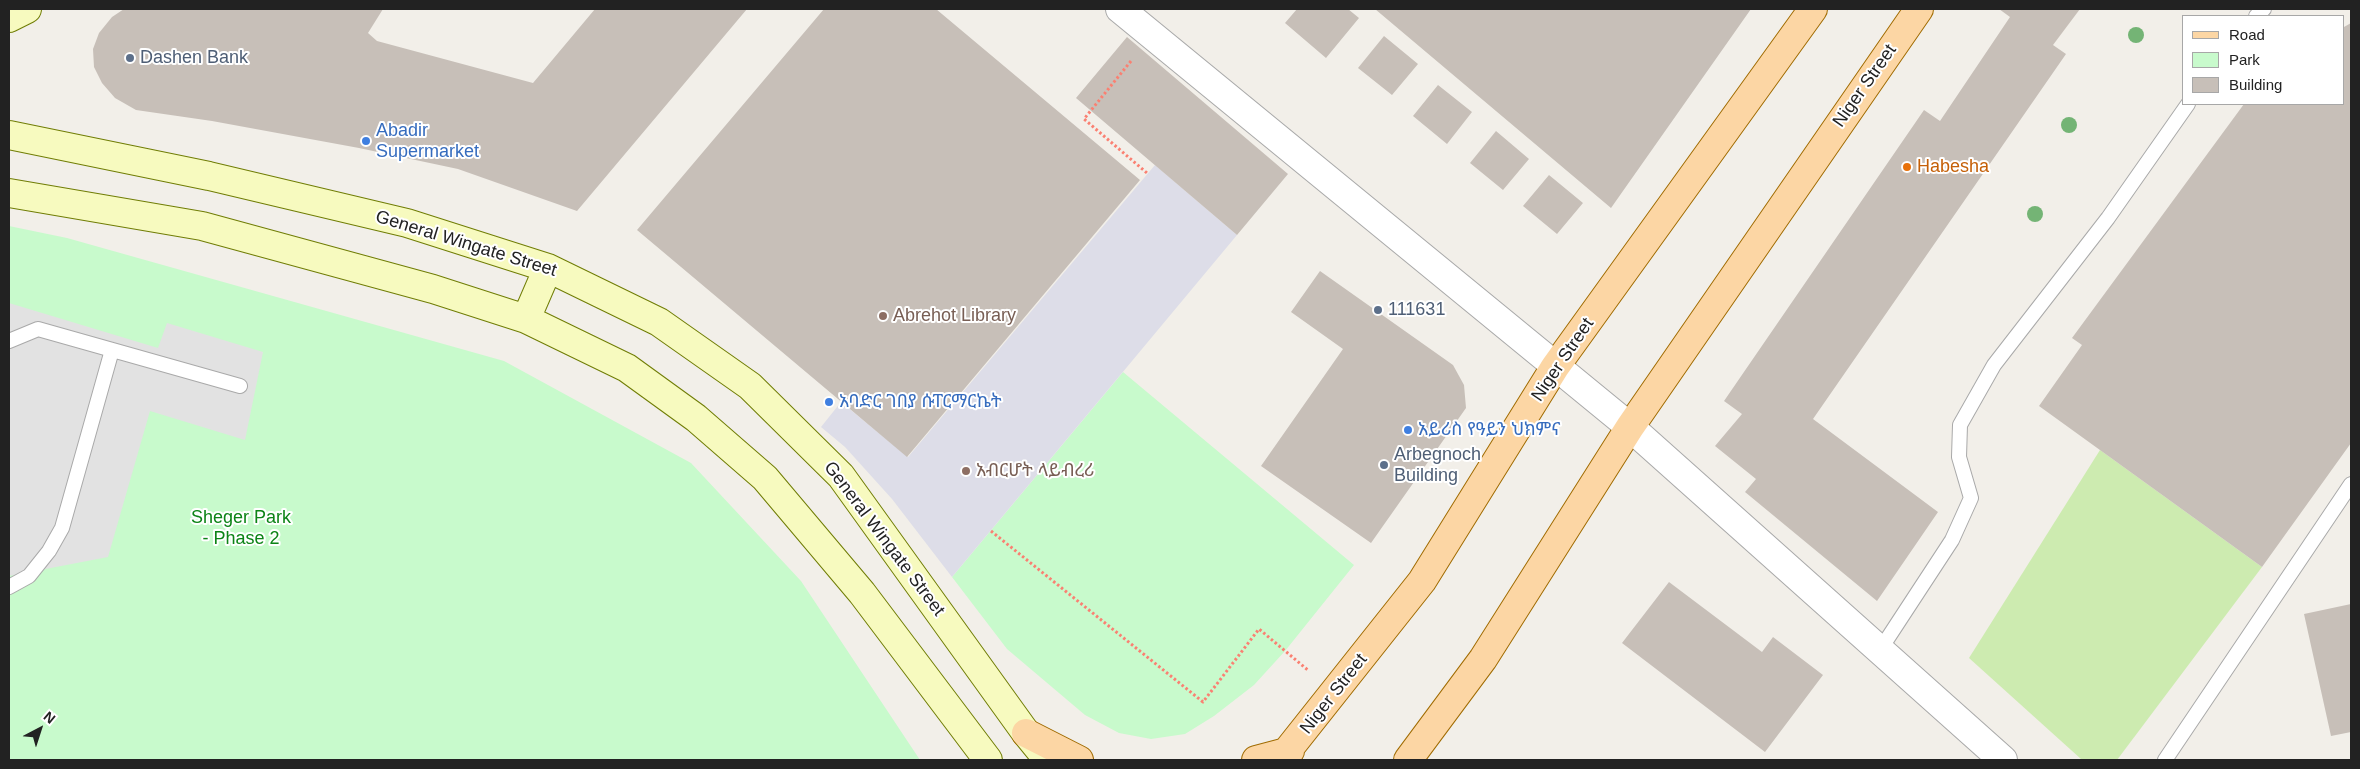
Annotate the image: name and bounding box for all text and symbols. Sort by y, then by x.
legend [2182,15,2345,105]
text: Road [2229,26,2265,43]
street label: Niger Street [1829,40,1901,132]
place label: Dashen Bank [140,47,248,69]
text: Park [2229,51,2260,68]
marker: Dashen Bank [124,52,136,64]
text: Building [2229,76,2282,93]
place label: Abadir Supermarket [376,120,479,162]
marker: Abadir Supermarket [360,135,372,147]
place label: Habesha [1917,156,1989,178]
marker: Habesha [1901,161,1913,173]
street label: General Wingate Street [373,206,559,282]
place label: 111631 [1388,299,1445,321]
marker: 111631 [1372,304,1384,316]
place label: Abrehot Library [893,305,1016,327]
marker: Abrehot Library [877,310,889,322]
street label: Niger Street [1527,314,1599,406]
place label: አባድር ገበያ ሱፐርማርኬት [839,391,1002,413]
marker: አባድር ገበያ ሱፐርማርኬት [823,396,835,408]
place label: አይሪስ የዓይን ህክምና [1418,419,1561,441]
marker: አይሪስ የዓይን ህክምና [1402,424,1414,436]
place label: Arbegnoch Building [1394,444,1481,486]
street label: General Wingate Street [819,457,949,621]
marker: Arbegnoch Building [1378,459,1390,471]
place label: አብርሆት ላይብረሪ [976,460,1094,482]
marker: አብርሆት ላይብረሪ [960,465,972,477]
park label: Sheger Park - Phase 2 [191,507,291,550]
street label: Niger Street [1296,650,1372,738]
north arrow [15,704,65,754]
text: N [41,708,59,727]

